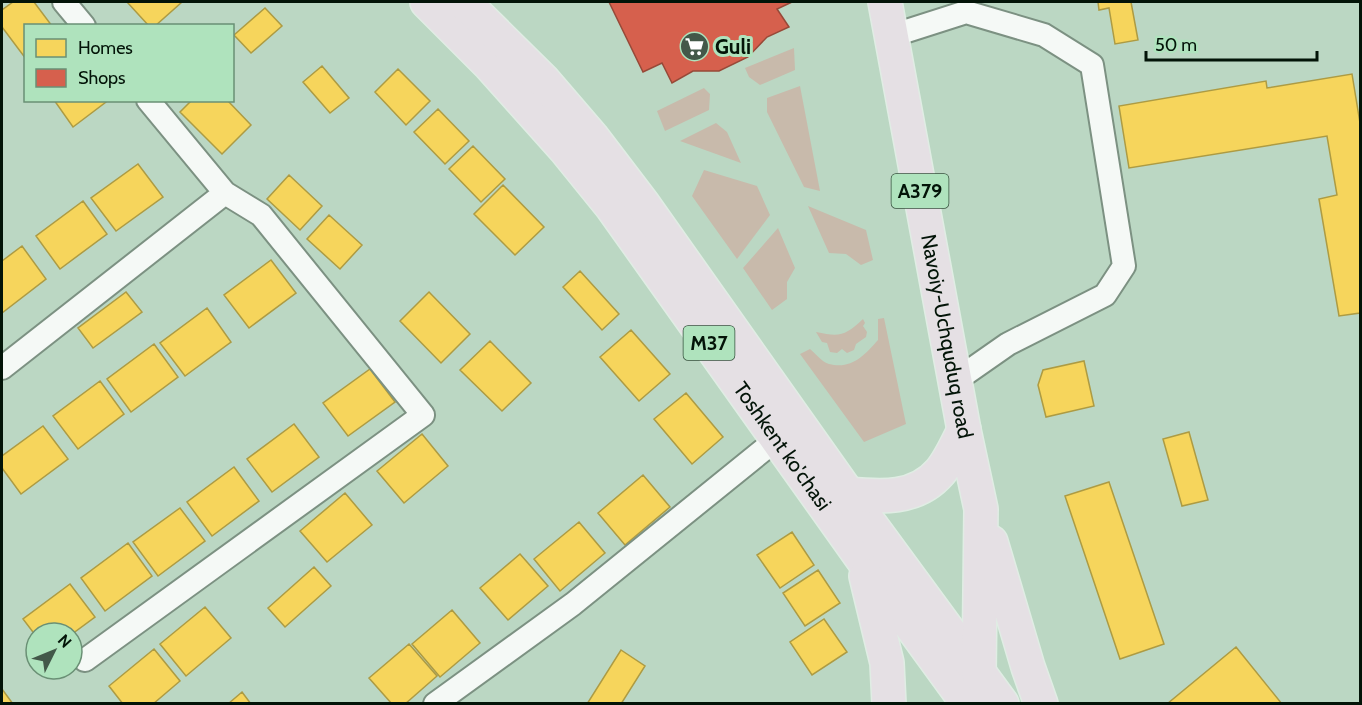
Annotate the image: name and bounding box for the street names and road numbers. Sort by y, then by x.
road number: A379 [892,174,948,208]
street label: Navoiy-Uchquduq road [916,232,978,441]
road number: M37 [684,326,734,360]
street label: Toshkent ko'chasi [728,377,837,515]

